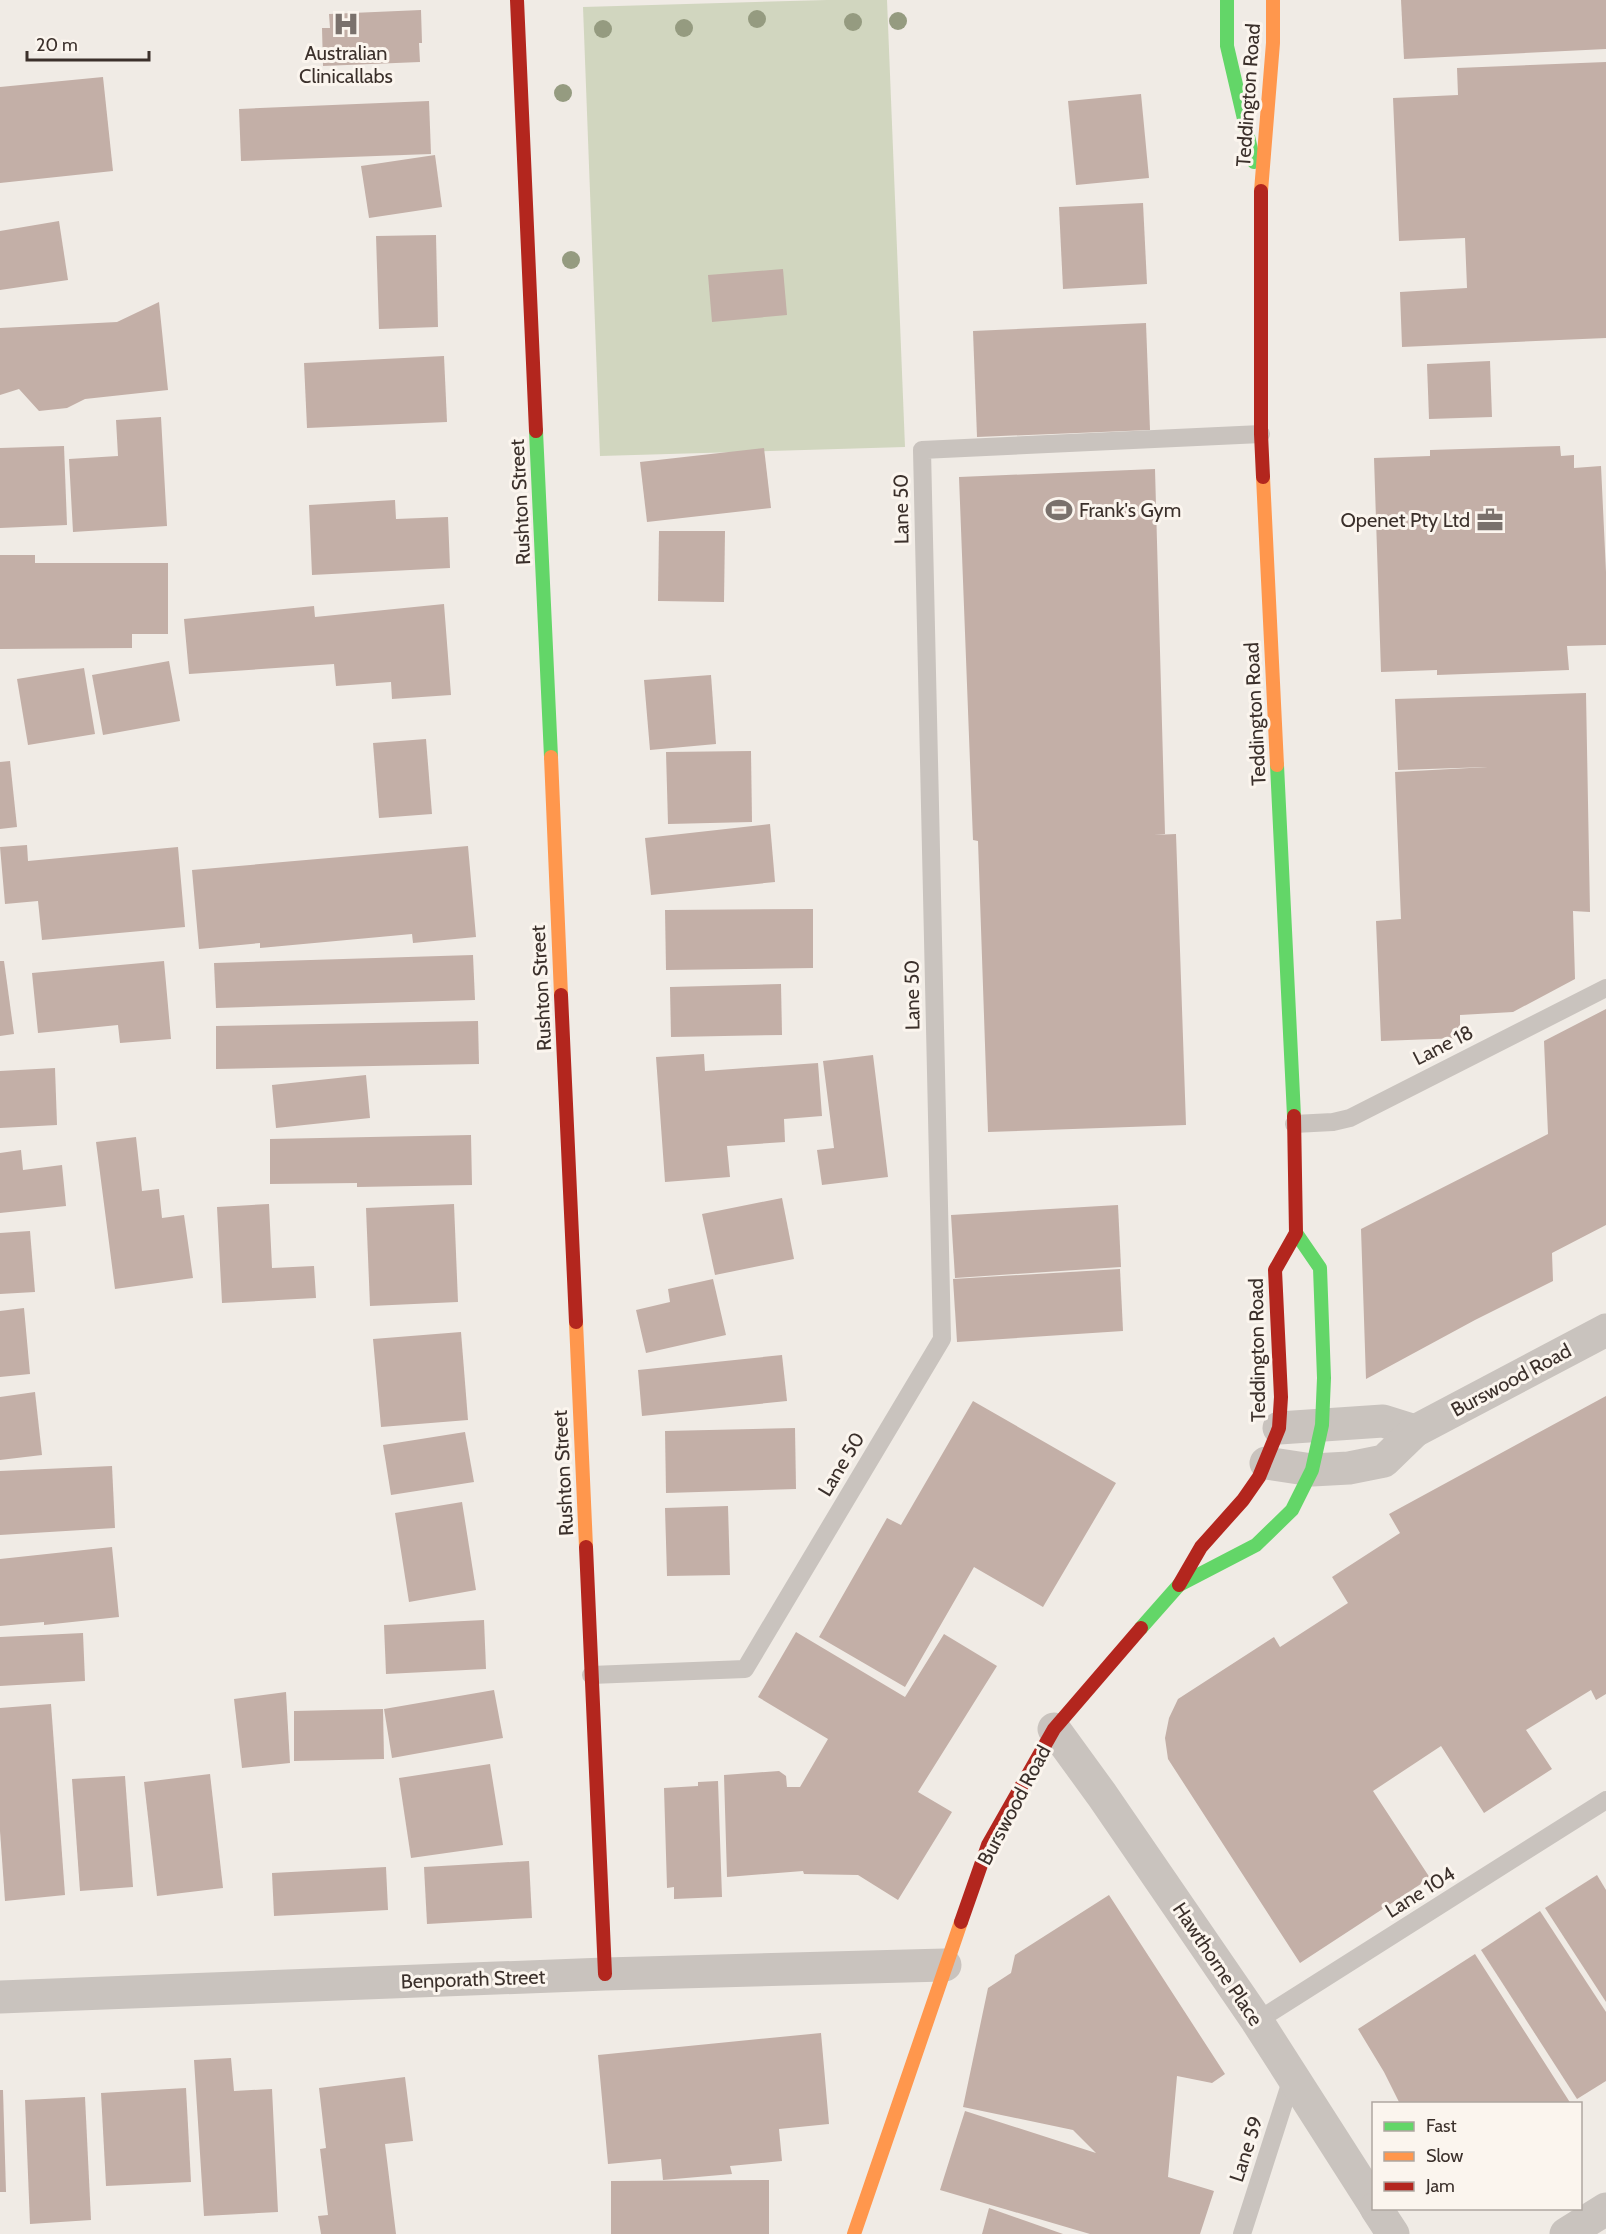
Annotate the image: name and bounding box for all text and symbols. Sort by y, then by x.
hospital icon: Australian Clinicallabs [331,9,361,39]
street label: Teddington Road [1231,23,1265,167]
scale bar [27,24,148,62]
text: 20 m [36,34,78,56]
place label: Australian Clinicallabs [299,41,393,88]
street label: Rushton Street [505,438,535,566]
street label: Lane 50 [888,474,914,544]
sports icon: Frank's Gym [1044,495,1074,525]
place label: Frank's Gym [1079,498,1181,522]
office icon: Openet Pty Ltd [1475,505,1505,535]
place label: Openet Pty Ltd [1341,508,1470,532]
street label: Teddington Road [1239,642,1271,786]
street label: Rushton Street [526,924,556,1052]
street label: Lane 50 [899,960,925,1030]
street label: Lane 18 [1409,1020,1477,1070]
street label: Teddington Road [1244,1278,1270,1422]
street label: Burswood Road [1447,1338,1575,1422]
street label: Rushton Street [548,1409,578,1537]
street label: Lane 50 [813,1428,869,1500]
street label: Burswood Road [972,1741,1056,1869]
street label: Lane 104 [1381,1861,1460,1923]
street label: Hawthorne Place [1168,1898,1268,2030]
street label: Benporath Street [400,1964,546,1994]
legend [1372,2102,1582,2210]
street label: Lane 59 [1224,2113,1268,2185]
text: Fast [1426,2115,1457,2137]
text: Slow [1426,2145,1463,2167]
text: Jam [1425,2175,1455,2197]

